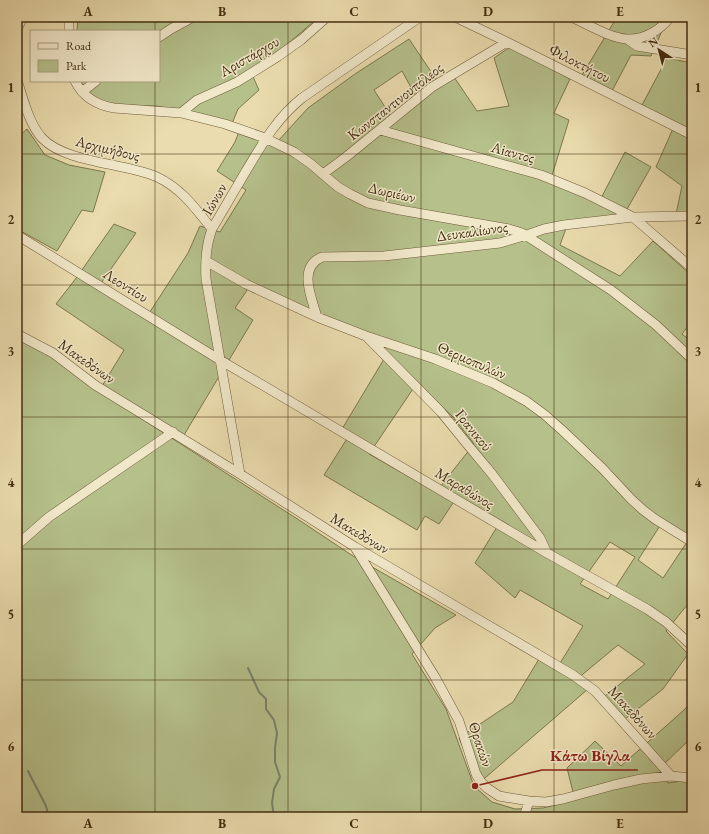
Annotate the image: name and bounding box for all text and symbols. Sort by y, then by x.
text: A [82,3,93,20]
text: B [218,3,226,20]
text: C [349,3,359,20]
text: D [483,3,493,20]
text: E [616,3,624,20]
legend [30,30,160,82]
north arrow [639,30,679,70]
street label: Αριστάρχου [215,31,282,81]
text: N [645,34,661,50]
text: Road [66,38,92,54]
street label: Φιλοκτήτου [546,39,614,87]
text: Park [66,58,87,74]
street label: Κωνσταντινουπόλεος [343,58,447,144]
text: 1 [8,79,15,96]
text: 1 [695,79,702,96]
street label: Αρχιμήδους [73,131,142,165]
street label: Aiαντος [488,137,537,167]
street label: Δωριέων [366,177,418,207]
street label: Ιώνων [197,179,231,219]
text: 2 [8,211,15,228]
text: 2 [695,211,702,228]
street label: Δευκαλίωνος [435,217,509,245]
street label: Λεοντίου [99,263,152,306]
street label: Μακεδόνων [55,335,119,387]
street label: Θερμοπυλών [435,337,509,383]
text: 3 [8,343,15,360]
text: 3 [695,343,702,360]
street label: Γρανικού [451,405,497,455]
street label: Μαραθώνος [432,463,498,513]
text: 4 [8,474,15,491]
text: 4 [695,474,702,491]
street label: Μακεδόνων [327,508,393,558]
text: 5 [8,606,14,623]
text: 5 [695,606,701,623]
street label: Μακεδόνων [604,681,662,743]
street label: Θρακών [464,719,498,769]
text: 6 [8,738,15,755]
text: 6 [695,738,702,755]
callout: Κάτω Βίγλα [542,742,638,770]
text: Κάτω Βίγλα [550,745,631,766]
text: A [82,815,93,832]
text: B [218,815,226,832]
text: C [349,815,359,832]
text: D [483,815,493,832]
text: E [616,815,624,832]

